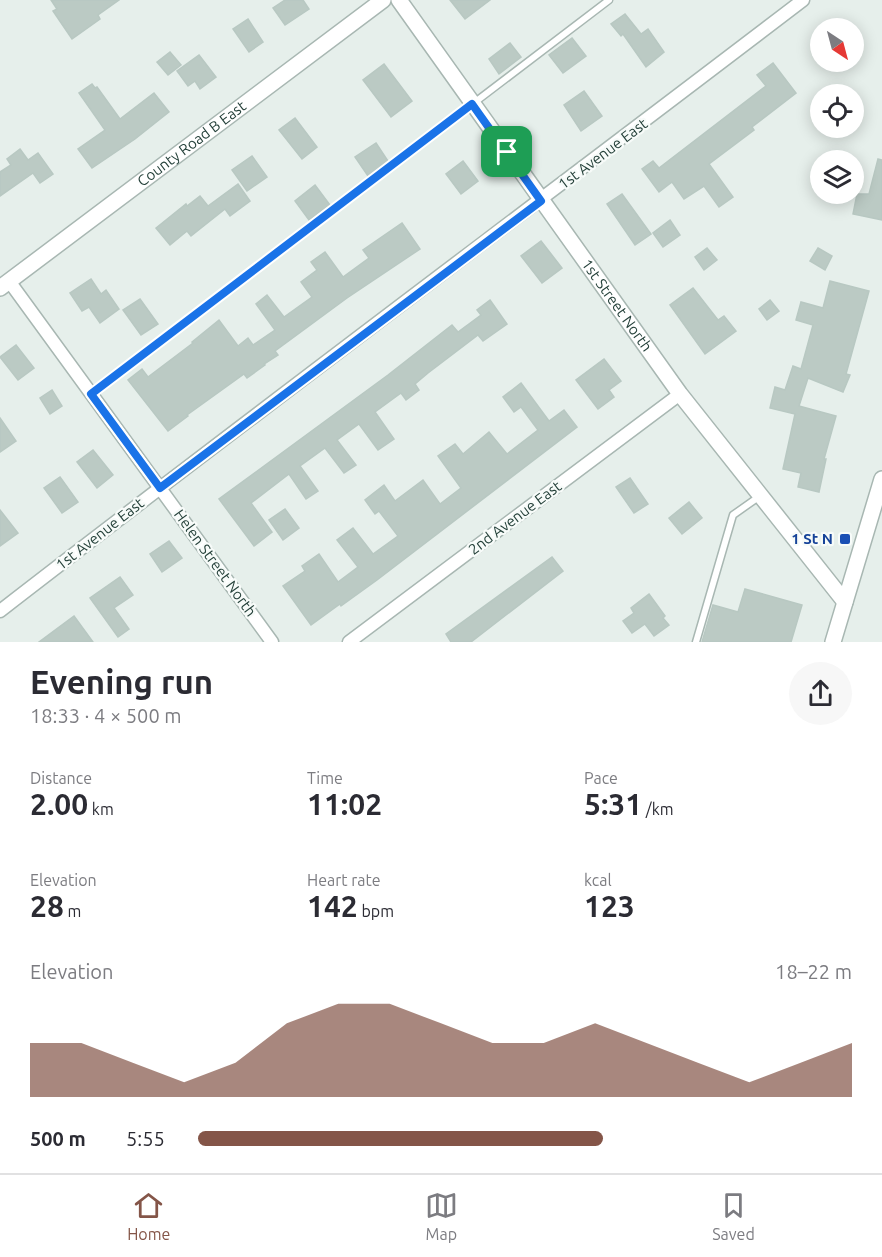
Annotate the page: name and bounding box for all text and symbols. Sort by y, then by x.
north arrow [810,18,864,72]
map controls [810,18,864,204]
button: locate [810,84,864,138]
street label: County Road B East [134,97,249,190]
street label: 1st Avenue East [555,115,651,193]
pin [481,126,532,177]
icon: arrive [490,135,523,168]
button: layers [810,150,864,204]
street label: 1st Street North [578,256,656,354]
street label: 2nd Avenue East [465,477,565,558]
street label: 1st Avenue East [52,494,147,573]
street label: Helen Street North [171,506,260,619]
place label: 1 St N [791,530,833,547]
marker: 1 St N [838,532,852,546]
button: share [789,662,852,725]
text: Evening run [30,663,213,700]
text: 18:33 · 4 × 500 m [30,704,182,727]
text: Distance [30,769,92,787]
text: Time [307,769,343,787]
text: Pace [584,769,618,787]
text: 2.00 [30,787,88,821]
text: 11:02 [307,787,382,821]
text: 5:31 [584,787,642,821]
text: km [88,800,114,818]
text: /km [642,800,674,818]
text: Elevation [30,871,97,889]
text: Heart rate [307,871,381,889]
text: kcal [584,871,612,889]
text: 28 [30,889,64,923]
text: 142 [307,889,358,923]
text: 123 [584,889,635,923]
text: m [64,902,81,920]
text: bpm [358,902,394,920]
text: Elevation [30,960,113,983]
text: 18–22 m [775,960,852,983]
text: 500 m [30,1127,86,1150]
text: 5:55 [126,1127,165,1150]
tab: Home [127,1189,170,1243]
tab: Map [425,1189,458,1243]
tab: Saved [712,1189,755,1243]

